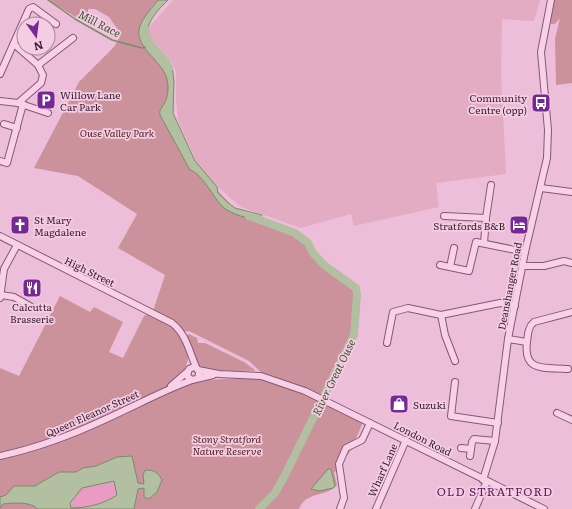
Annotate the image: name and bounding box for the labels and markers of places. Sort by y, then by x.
place label: Willow Lane Car Park [60,87,120,114]
parking icon: Willow Lane Car Park [35,89,57,111]
place label: Community Centre (opp) [468,90,527,117]
bus stop icon: Community Centre (opp) [530,92,552,114]
place label: St Mary Magdalene [34,212,86,239]
church icon: St Mary Magdalene [9,214,31,236]
hotel icon: Stratfords B&B [508,214,530,236]
place label: Stratfords B&B [433,218,505,233]
restaurant icon: Calcutta Brasserie [21,277,43,299]
place label: Calcutta Brasserie [10,299,54,326]
shop icon: Suzuki [388,393,410,415]
place label: Suzuki [413,397,447,412]

